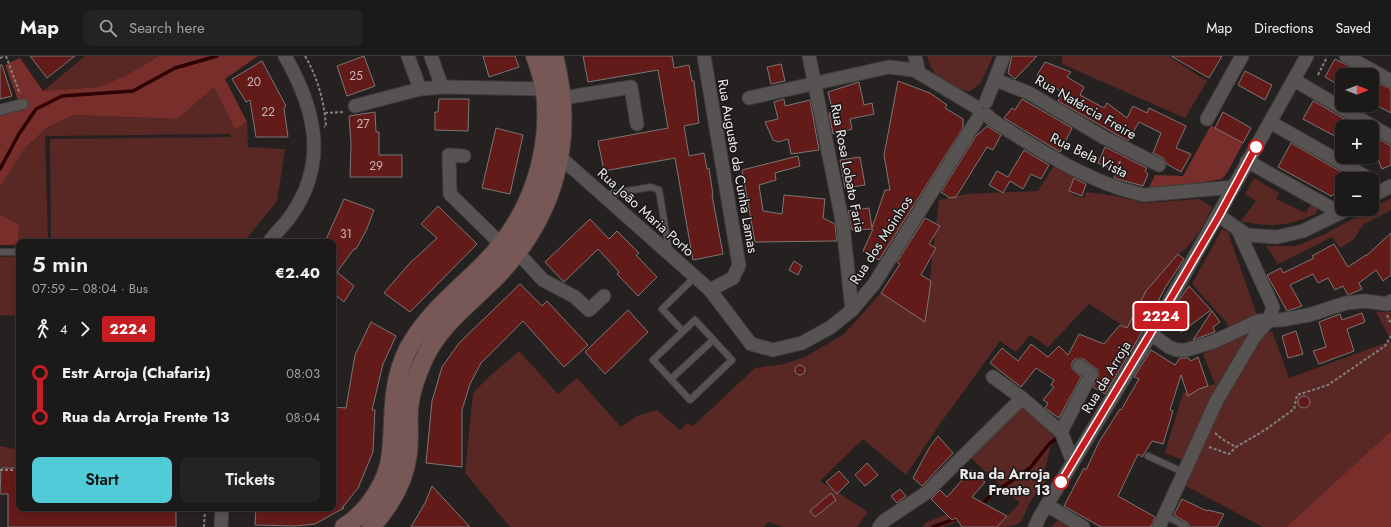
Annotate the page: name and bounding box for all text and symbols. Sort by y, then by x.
search box [83,10,363,46]
text: Map [20,14,59,41]
icon: search [97,17,119,39]
text: Search here [129,17,205,39]
text: Map [1206,18,1232,38]
text: Directions [1254,18,1314,38]
text: Saved [1336,18,1371,38]
house number: 25 [349,67,363,85]
north arrow [1335,68,1379,112]
map controls [1335,68,1379,216]
street label: Rua Natércia Freire [1032,70,1140,144]
house number: 20 [247,73,261,91]
street label: Rua Augusto da Cunha Lamas [713,77,763,255]
street label: Rua Rosa Lobato Faria [826,102,870,234]
house number: 22 [261,103,275,121]
house number: 27 [356,115,370,133]
button: + [1335,120,1379,164]
street label: Rua Bela Vista [1047,128,1131,182]
unlabelled marker [1248,139,1264,155]
house number: 29 [369,157,383,175]
street label: Rua João Maria Porto [593,163,699,261]
button: − [1335,172,1379,216]
street label: Rua dos Moinhos [845,191,917,288]
house number: 31 [340,225,352,243]
text: 5 min [32,248,88,280]
text: €2.40 [275,262,320,284]
text: 07:59 – 08:04 · Bus [32,279,148,298]
line badge: 2224 [1133,303,1189,329]
text: 2224 [1142,306,1180,326]
icon: walk [32,318,54,340]
icon: forward [74,318,96,340]
text: 2224 [110,319,147,339]
text: 4 [60,320,68,339]
street label: Rua da Arroja [1076,337,1136,417]
text: Estr Arroja (Chafariz) [62,362,211,384]
text: 08:03 [286,364,320,383]
text: Rua da Arroja Frente 13 [62,406,229,428]
text: 08:04 [286,408,320,427]
button: Start [32,457,172,503]
button: Tickets [180,457,320,503]
place label: Rua da Arroja Frente 13 [960,464,1050,500]
marker: Rua da Arroja Frente 13 [1053,474,1069,490]

